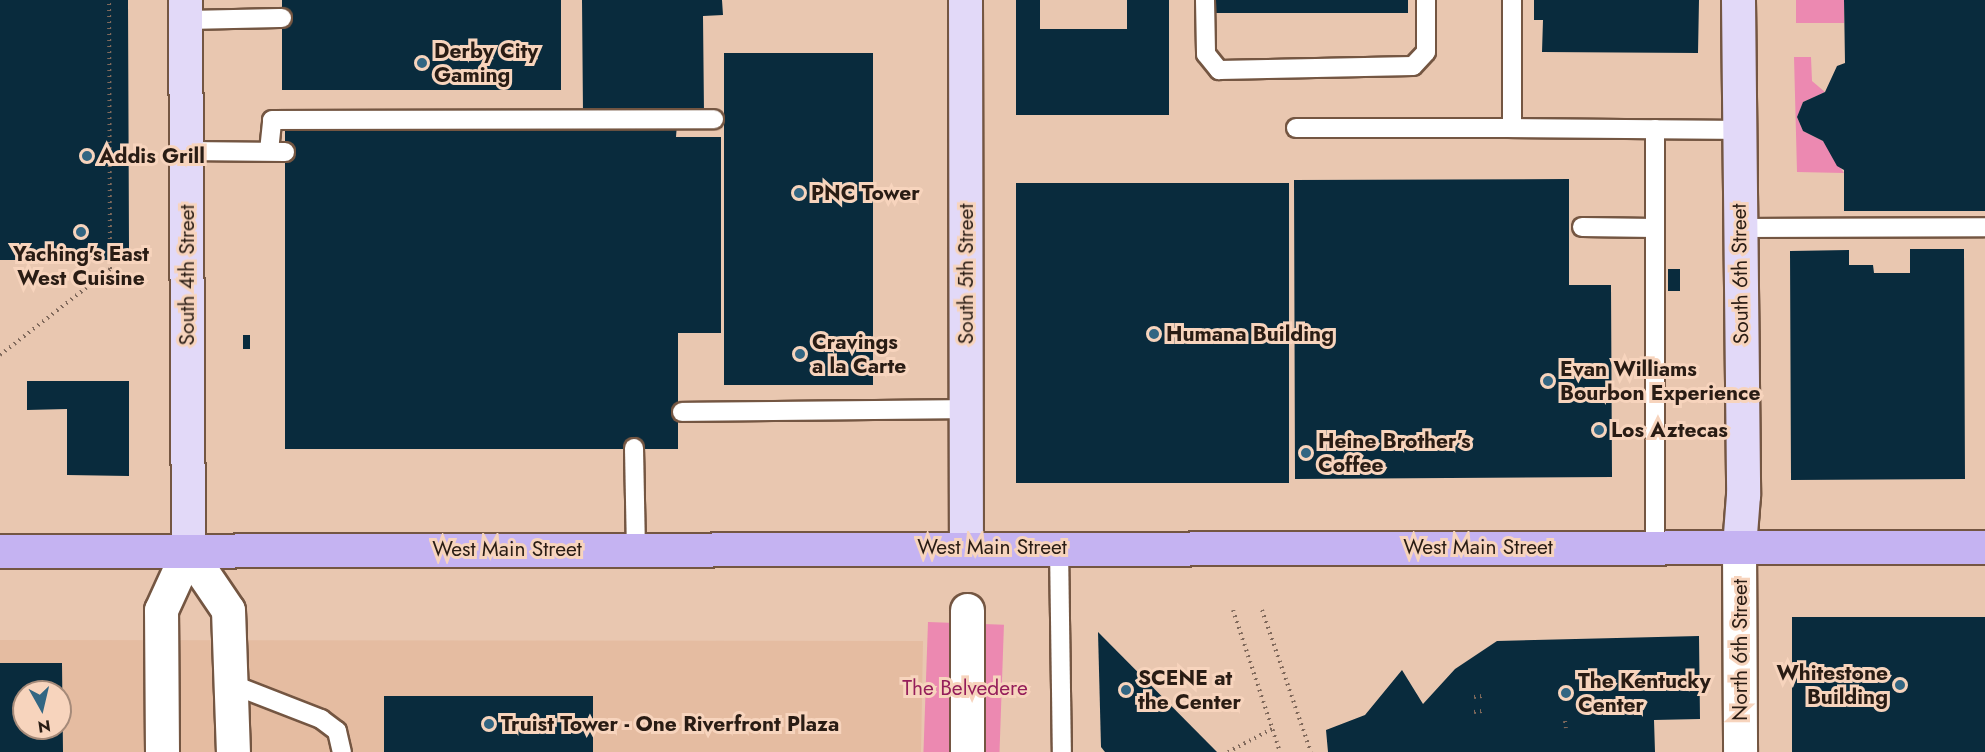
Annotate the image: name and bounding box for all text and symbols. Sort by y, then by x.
place label: Derby City Gaming [434,38,538,88]
marker: Derby City Gaming [415,56,429,70]
place label: Addis Grill [99,143,205,169]
marker: Addis Grill [80,149,94,163]
place label: PNC Tower [811,180,920,206]
marker: PNC Tower [792,186,806,200]
street label: South 6th Street [1726,203,1754,345]
street label: South 4th Street [174,204,200,346]
street label: South 5th Street [953,204,979,344]
marker: Yaching's East West Cuisine [74,225,88,239]
place label: Yaching's East West Cuisine [13,241,149,291]
place label: Humana Building [1166,321,1334,347]
marker: Humana Building [1147,327,1161,341]
place label: Cravings a la Carte [812,329,906,379]
marker: Cravings a la Carte [793,347,807,361]
place label: Evan Williams Bourbon Experience [1560,356,1761,406]
marker: Evan Williams Bourbon Experience [1541,374,1555,388]
place label: Los Aztecas [1611,417,1728,443]
marker: Los Aztecas [1592,423,1606,437]
place label: Heine Brother's Coffee [1318,428,1471,478]
marker: Heine Brother's Coffee [1299,446,1313,460]
street label: West Main Street [917,534,1067,560]
street label: West Main Street [1403,534,1553,560]
street label: West Main Street [432,536,582,562]
street label: North 6th Street [1727,579,1753,721]
place label: Whitestone Building [1776,660,1888,710]
place label: SCENE at the Center [1138,665,1241,715]
place label: The Kentucky Center [1578,668,1711,718]
park label: The Belvedere [902,675,1028,701]
marker: Whitestone Building [1893,678,1907,692]
north arrow [12,680,72,740]
marker: SCENE at the Center [1119,683,1133,697]
marker: The Kentucky Center [1559,686,1573,700]
place label: Truist Tower - One Riverfront Plaza [501,711,839,737]
text: N [36,714,52,739]
marker: Truist Tower - One Riverfront Plaza [482,717,496,731]

